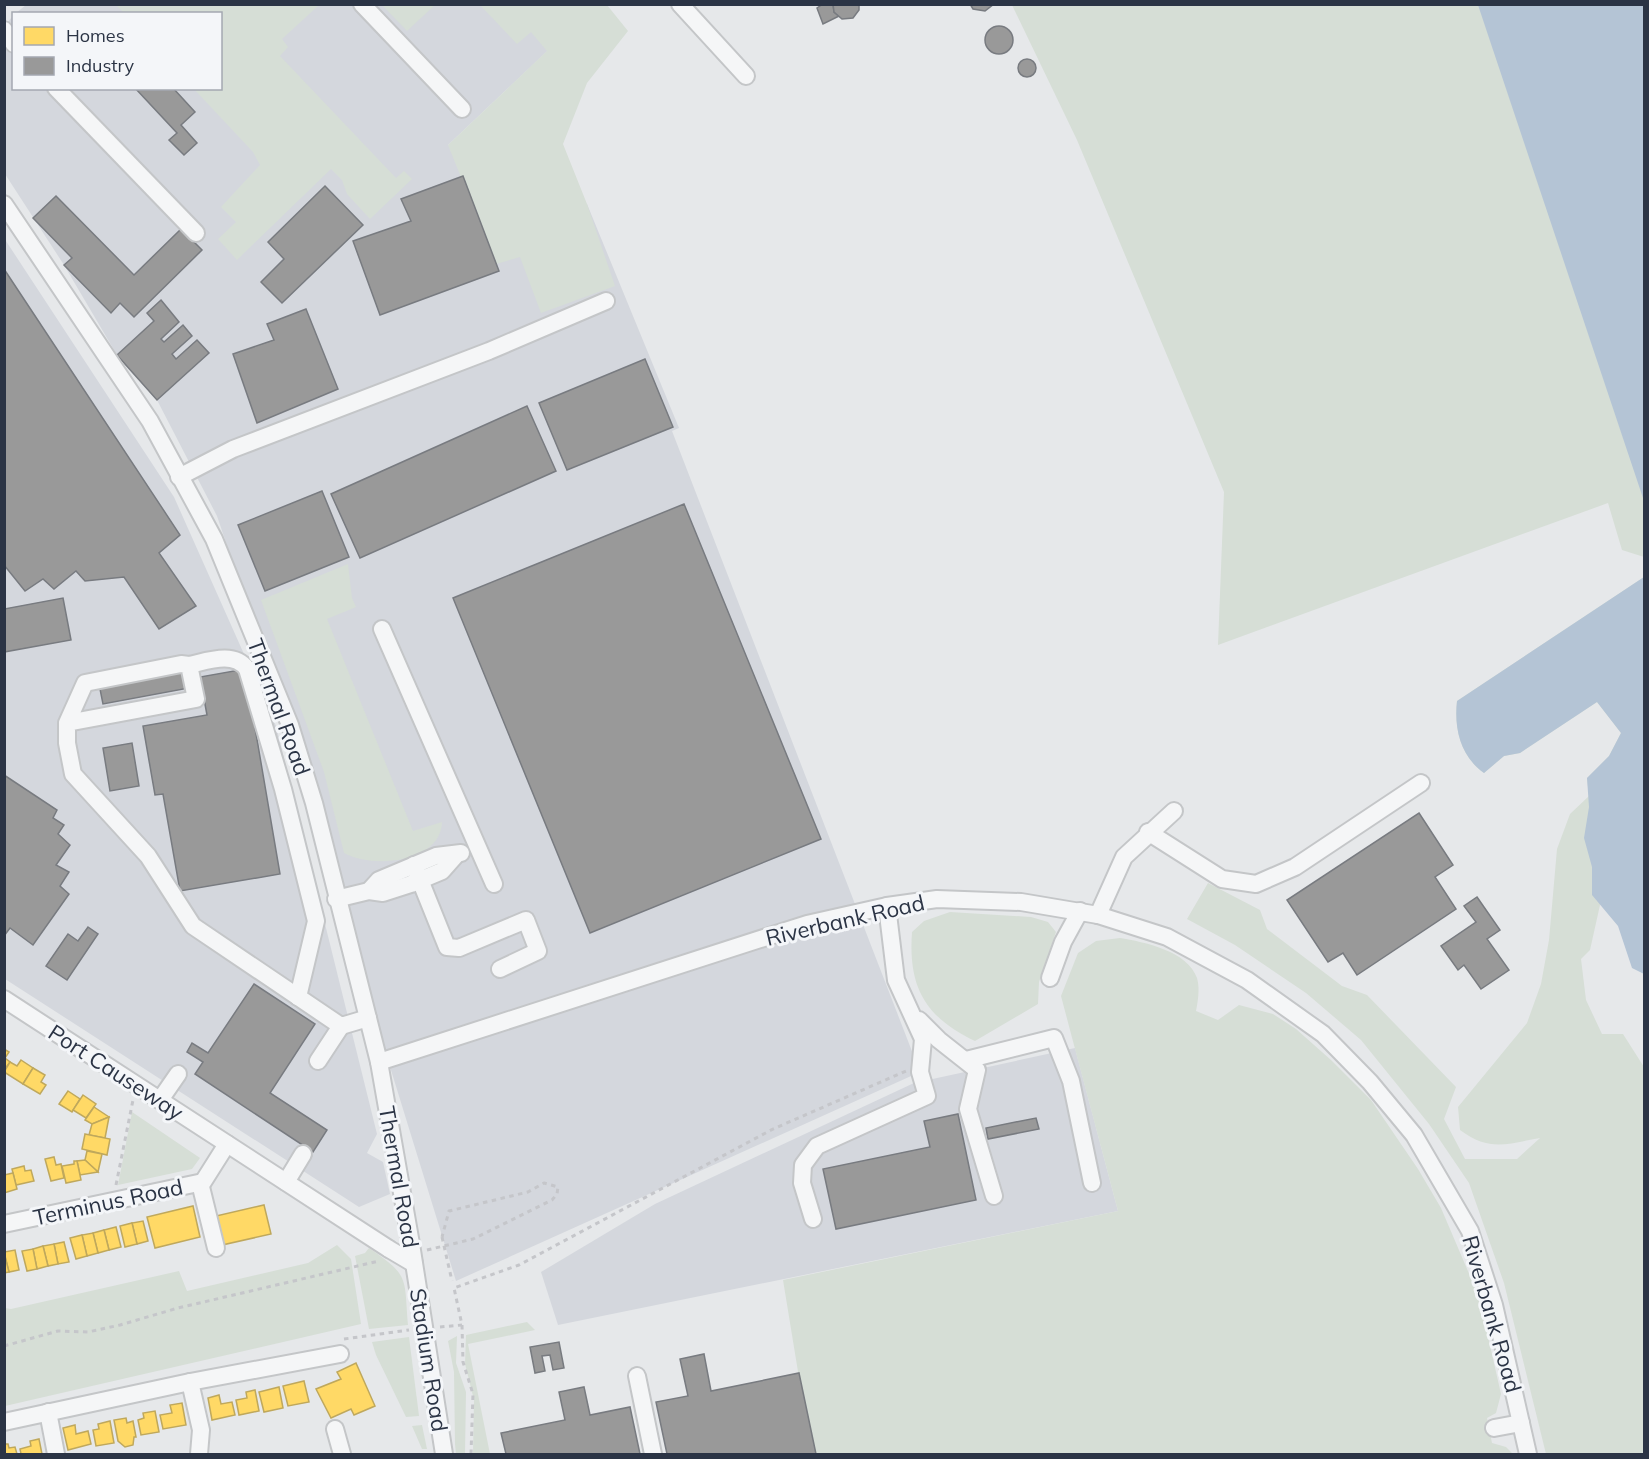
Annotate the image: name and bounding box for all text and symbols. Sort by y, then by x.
legend [12,12,222,90]
text: Homes [66,24,125,47]
text: Industry [66,54,135,77]
street label: Thermal Road [241,635,317,779]
street label: Riverbank Road [763,888,927,952]
street label: Port Causeway [43,1018,189,1126]
street label: Thermal Road [373,1104,425,1250]
street label: Terminus Road [31,1172,185,1232]
street label: Riverbank Road [1456,1232,1528,1396]
street label: Stadium Road [404,1286,454,1434]

